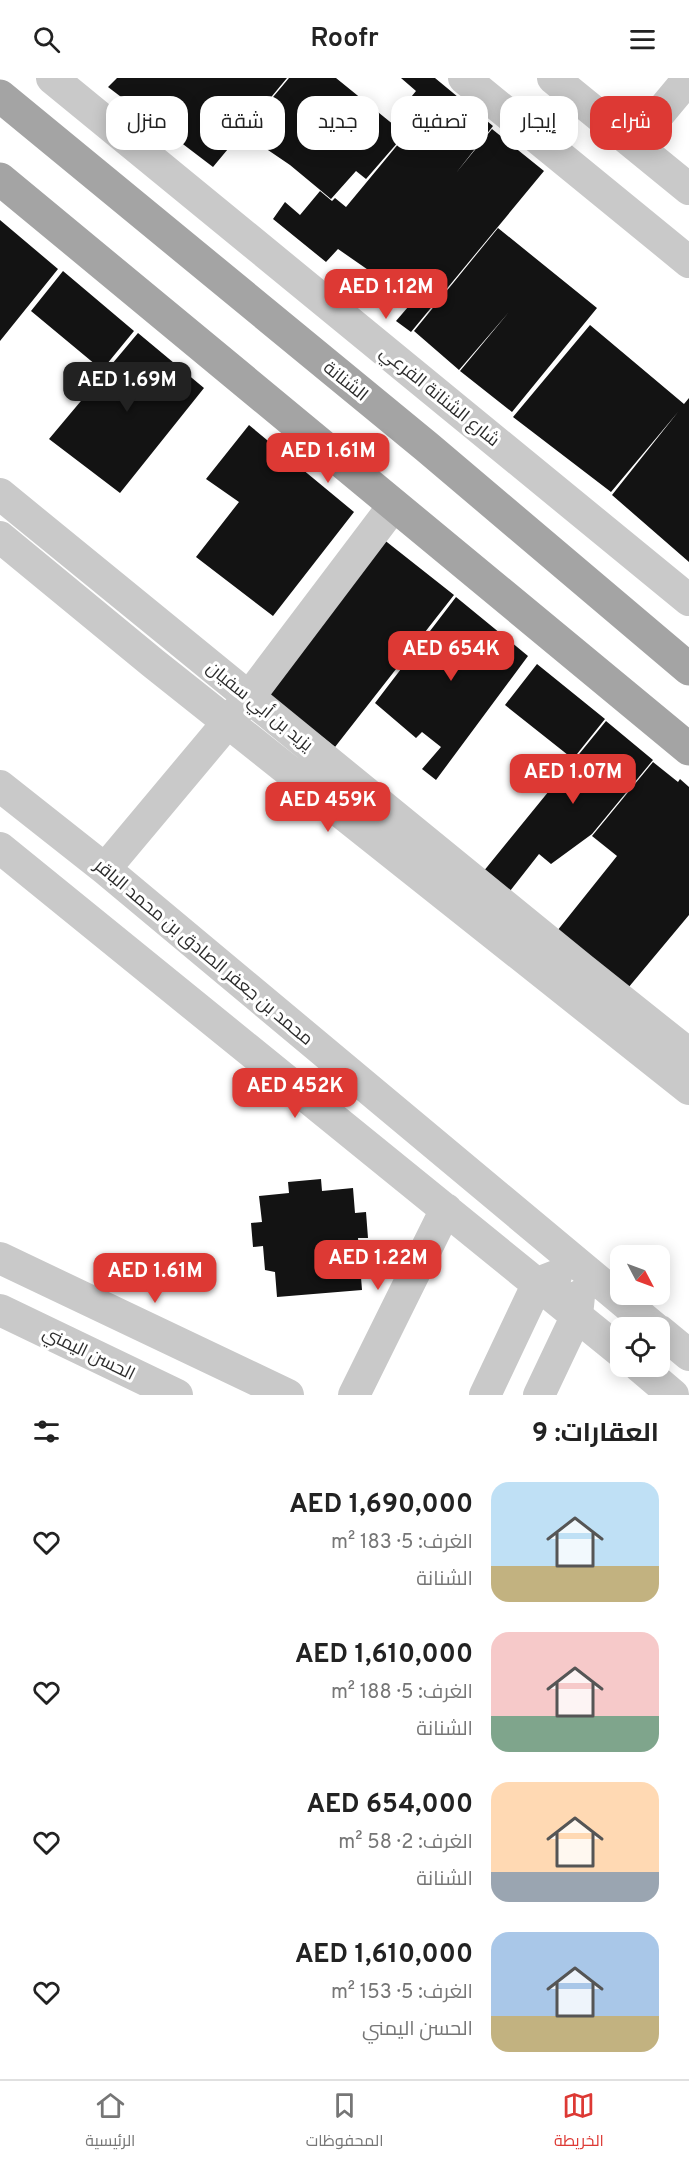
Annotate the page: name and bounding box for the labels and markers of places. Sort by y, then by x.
pin: AED 1.12M [317,269,455,320]
pin: AED 1.69M [58,362,196,413]
pin: AED 1.61M [259,433,397,484]
pin: AED 654K [389,631,513,682]
pin: AED 1.07M [504,754,642,805]
pin: AED 459K [266,782,390,833]
pin: AED 452K [233,1068,357,1119]
pin: AED 1.22M [309,1240,447,1291]
pin: AED 1.61M [86,1253,224,1304]

